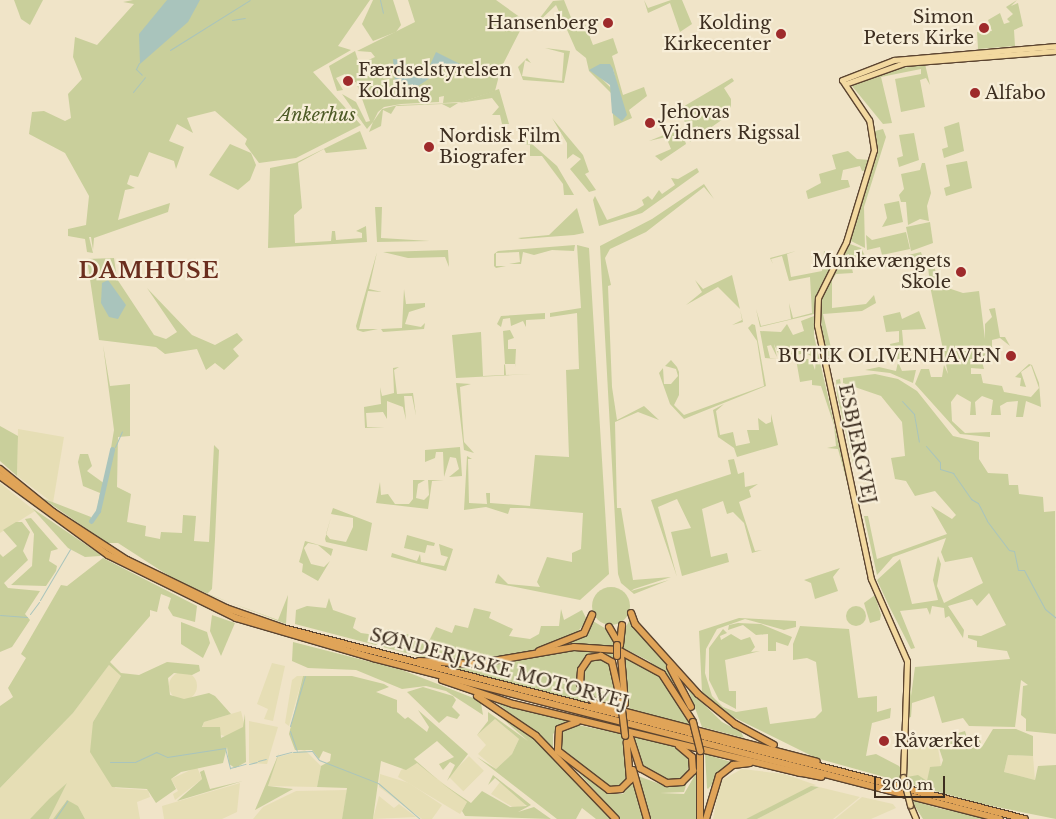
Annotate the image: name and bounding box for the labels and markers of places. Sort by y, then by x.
place label: Simon Peters Kirke [863,7,974,50]
place label: Hansenberg [487,12,598,34]
place label: Kolding Kirkecenter [663,13,771,56]
marker: Hansenberg [602,17,614,29]
marker: Simon Peters Kirke [978,22,990,34]
marker: Kolding Kirkecenter [775,28,787,40]
place label: Færdselstyrelsen Kolding [358,60,512,102]
marker: Færdselstyrelsen Kolding [342,75,354,87]
place label: Alfabo [985,82,1046,104]
marker: Alfabo [969,87,981,99]
place label: Jehovas Vidners Rigssal [660,102,800,144]
marker: Jehovas Vidners Rigssal [644,117,656,129]
place label: Nordisk Film Biografer [439,126,561,168]
marker: Nordisk Film Biografer [423,141,435,153]
place label: Munkevængets Skole [812,251,951,294]
marker: Munkevængets Skole [955,266,967,278]
place label: BUTIK OLIVENHAVEN [777,345,1001,367]
marker: BUTIK OLIVENHAVEN [1005,350,1017,362]
place label: Råværket [894,730,980,752]
marker: Råværket [878,735,890,747]

